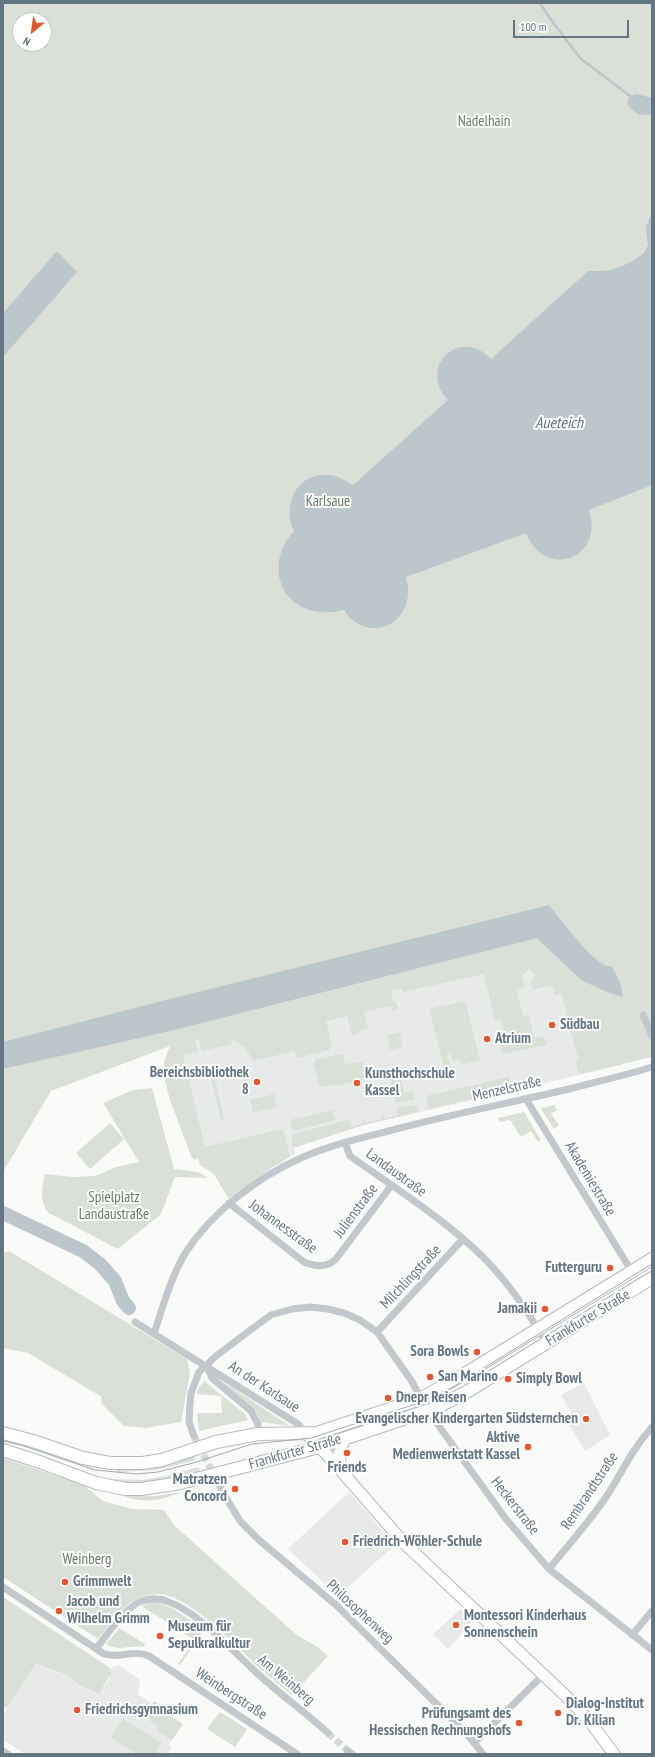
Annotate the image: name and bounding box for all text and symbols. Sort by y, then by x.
north arrow [12,12,52,52]
scale bar [515,12,631,38]
text: 100 m [520,19,547,34]
text: N [21,34,33,49]
park label: Nadelhain [458,113,510,131]
water label: Aueteich [535,413,583,433]
park label: Karlsaue [306,493,350,511]
place label: Südbau [560,1016,599,1034]
marker: Südbau [547,1020,557,1030]
place label: Atrium [495,1030,531,1048]
marker: Atrium [482,1034,492,1044]
place label: Bereichsbibliothek 8 [150,1064,249,1099]
place label: Kunsthochschule Kassel [365,1065,455,1100]
street label: Menzelstraße [471,1072,543,1106]
marker: Bereichsbibliothek 8 [252,1077,262,1087]
marker: Kunsthochschule Kassel [352,1078,362,1088]
street label: Akademiestraße [561,1139,619,1219]
street label: Landaustraße [362,1145,430,1201]
street label: Julienstraße [330,1181,382,1241]
park label: Spielplatz Landaustraße [79,1189,149,1224]
street label: Johannesstraße [245,1196,321,1258]
street label: Milchlingstraße [377,1241,445,1313]
place label: Futterguru [545,1259,602,1277]
marker: Futterguru [605,1263,615,1273]
street label: Frankfurter Straße [543,1286,633,1350]
place label: Jamakii [497,1300,537,1318]
marker: Jamakii [540,1304,550,1314]
place label: Sora Bowls [410,1343,469,1361]
marker: Sora Bowls [472,1347,482,1357]
street label: An der Karlsaue [225,1357,303,1417]
place label: San Marino [438,1368,498,1386]
place label: Simply Bowl [516,1370,582,1388]
marker: San Marino [425,1372,435,1382]
marker: Simply Bowl [503,1374,513,1384]
place label: Dnepr Reisen [396,1389,466,1407]
marker: Dnepr Reisen [383,1393,393,1403]
place label: Evangelischer Kindergarten Südsternchen [356,1410,578,1428]
marker: Evangelischer Kindergarten Südsternchen [581,1414,591,1424]
place label: Aktive Medienwerkstatt Kassel [393,1429,520,1464]
street label: Frankfurter Straße [247,1430,343,1474]
marker: Aktive Medienwerkstatt Kassel [523,1442,533,1452]
marker: Friends [342,1448,352,1458]
street label: Rembrandtstraße [558,1449,622,1533]
place label: Friends [327,1459,367,1477]
place label: Matratzen Concord [173,1471,227,1506]
street label: Heckerstraße [487,1474,543,1538]
marker: Matratzen Concord [230,1484,240,1494]
place label: Friedrich-Wöhler-Schule [353,1533,482,1551]
marker: Friedrich-Wöhler-Schule [340,1537,350,1547]
park label: Weinberg [63,1551,111,1569]
place label: Grimmwelt [73,1573,131,1591]
street label: Philosophenweg [323,1576,397,1648]
marker: Grimmwelt [60,1577,70,1587]
place label: Jacob und Wilhelm Grimm [67,1593,150,1628]
marker: Jacob und Wilhelm Grimm [54,1606,64,1616]
place label: Montessori Kinderhaus Sonnenschein [464,1607,586,1642]
place label: Museum für Sepulkralkultur [168,1618,250,1653]
marker: Montessori Kinderhaus Sonnenschein [451,1620,461,1630]
marker: Museum für Sepulkralkultur [155,1631,165,1641]
street label: Am Weinberg [254,1651,318,1709]
street label: Weinbergstraße [192,1664,270,1724]
place label: Dialog-Institut Dr. Kilian [566,1695,644,1730]
place label: Friedrichsgymnasium [85,1701,198,1719]
marker: Friedrichsgymnasium [72,1705,82,1715]
place label: Prüfungsamt des Hessischen Rechnungshofs [369,1705,511,1740]
marker: Dialog-Institut Dr. Kilian [553,1708,563,1718]
marker: Prüfungsamt des Hessischen Rechnungshofs [514,1718,524,1728]

